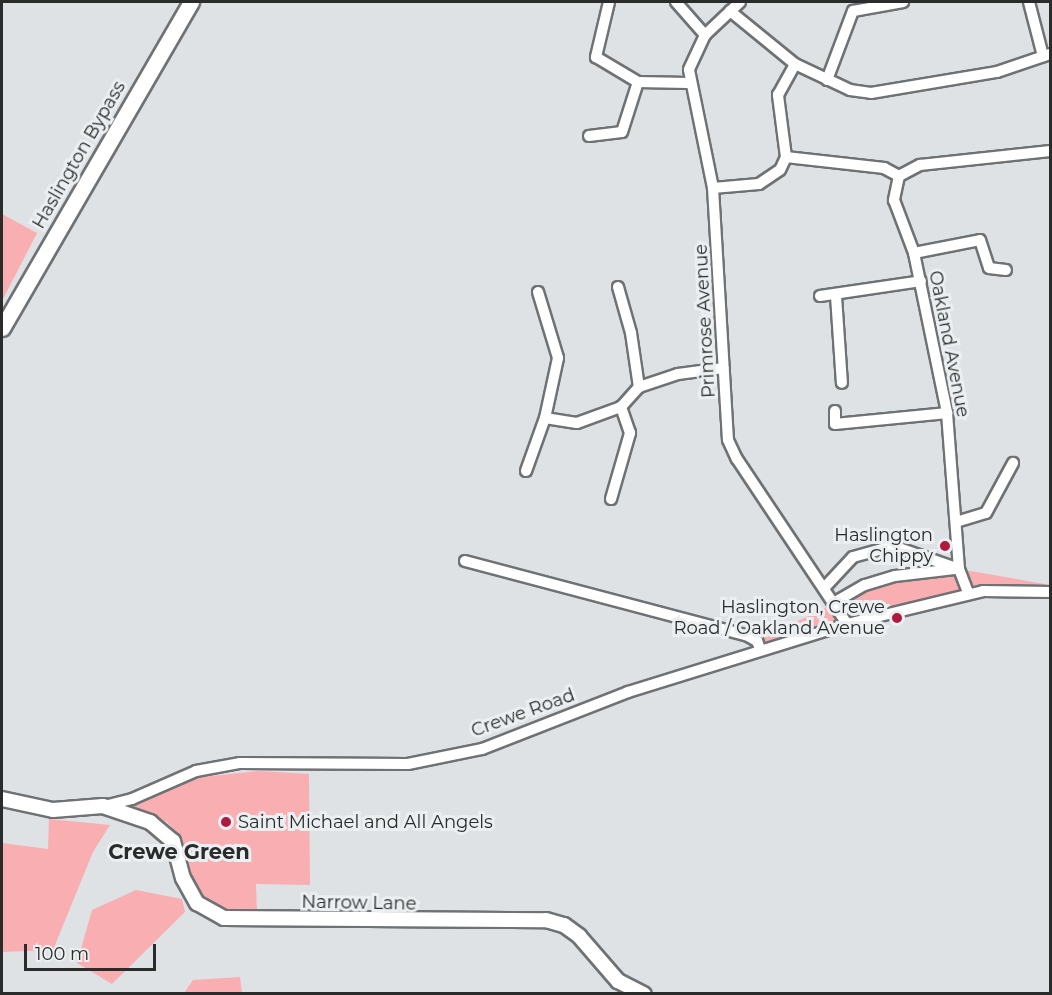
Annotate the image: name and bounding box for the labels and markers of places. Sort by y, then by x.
place label: Haslington Chippy [834,525,933,568]
marker: Haslington Chippy [938,539,952,553]
place label: Haslington, Crewe Road / Oakland Avenue [674,597,885,640]
marker: Haslington, Crewe Road / Oakland Avenue [890,611,904,625]
place label: Saint Michael and All Angels [238,811,493,833]
marker: Saint Michael and All Angels [219,815,233,829]

